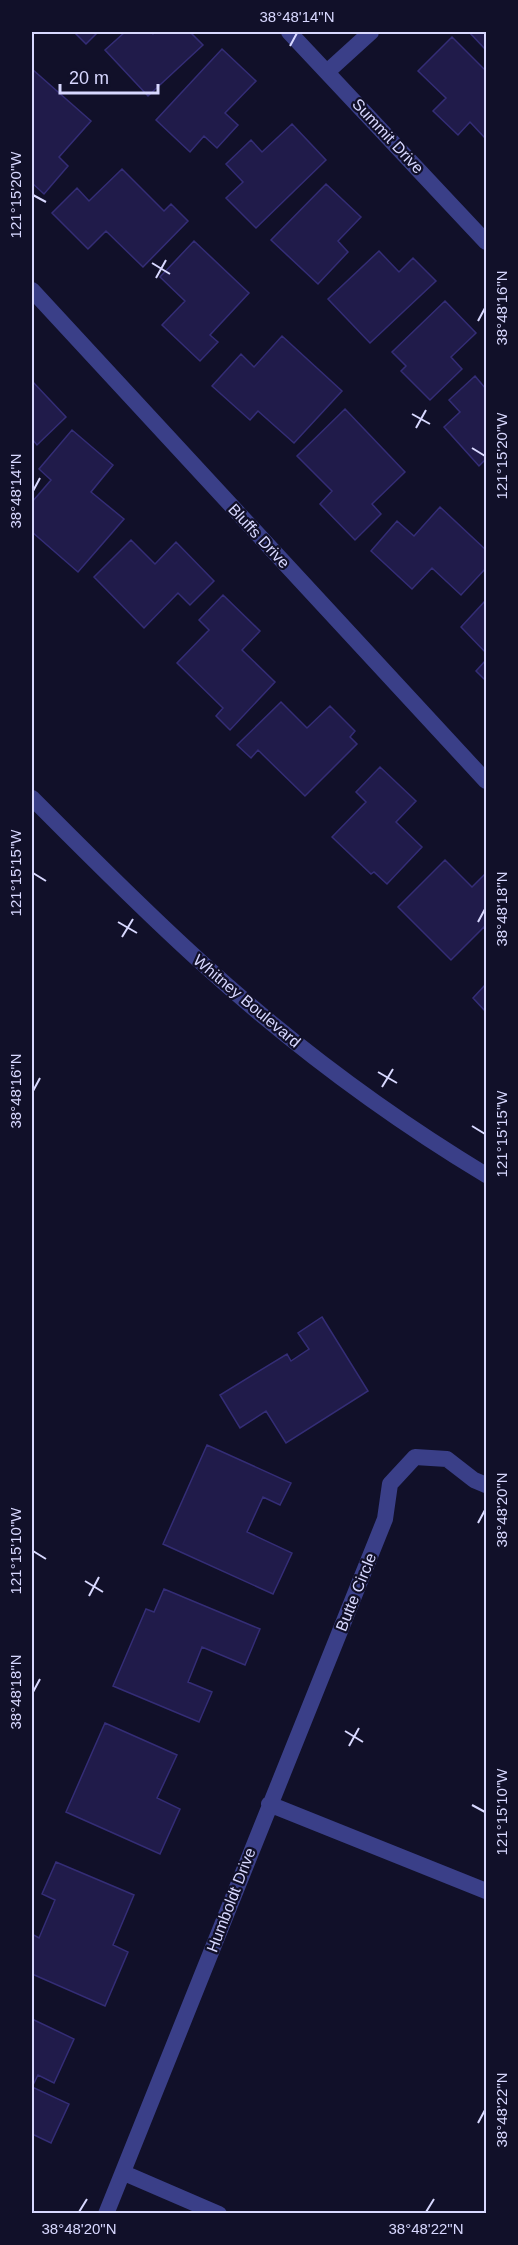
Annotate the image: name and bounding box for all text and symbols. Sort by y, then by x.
text: 38°48'14"N [259,8,335,25]
scale bar [60,57,158,95]
text: 20 m [69,68,109,88]
street label: Summit Drive [349,95,427,177]
text: 121°15'20"W [7,151,24,238]
text: 38°48'16"N [493,270,510,346]
text: 121°15'20"W [493,412,510,499]
text: 38°48'14"N [7,453,24,529]
street label: Bluffs Drive [225,500,293,572]
text: 121°15'15"W [7,829,24,916]
text: 38°48'18"N [493,871,510,947]
street label: Whitney Boulevard [190,951,304,1051]
text: 38°48'16"N [7,1053,24,1129]
text: 121°15'15"W [493,1090,510,1177]
text: 38°48'20"N [493,1472,510,1548]
text: 121°15'10"W [7,1507,24,1594]
street label: Butte Circle [333,1550,379,1634]
text: 38°48'18"N [7,1654,24,1730]
text: 121°15'10"W [493,1768,510,1855]
street label: Humboldt Drive [203,1845,259,1955]
text: 38°48'22"N [493,2072,510,2148]
text: 38°48'20"N [41,2220,117,2237]
text: 38°48'22"N [388,2220,464,2237]

